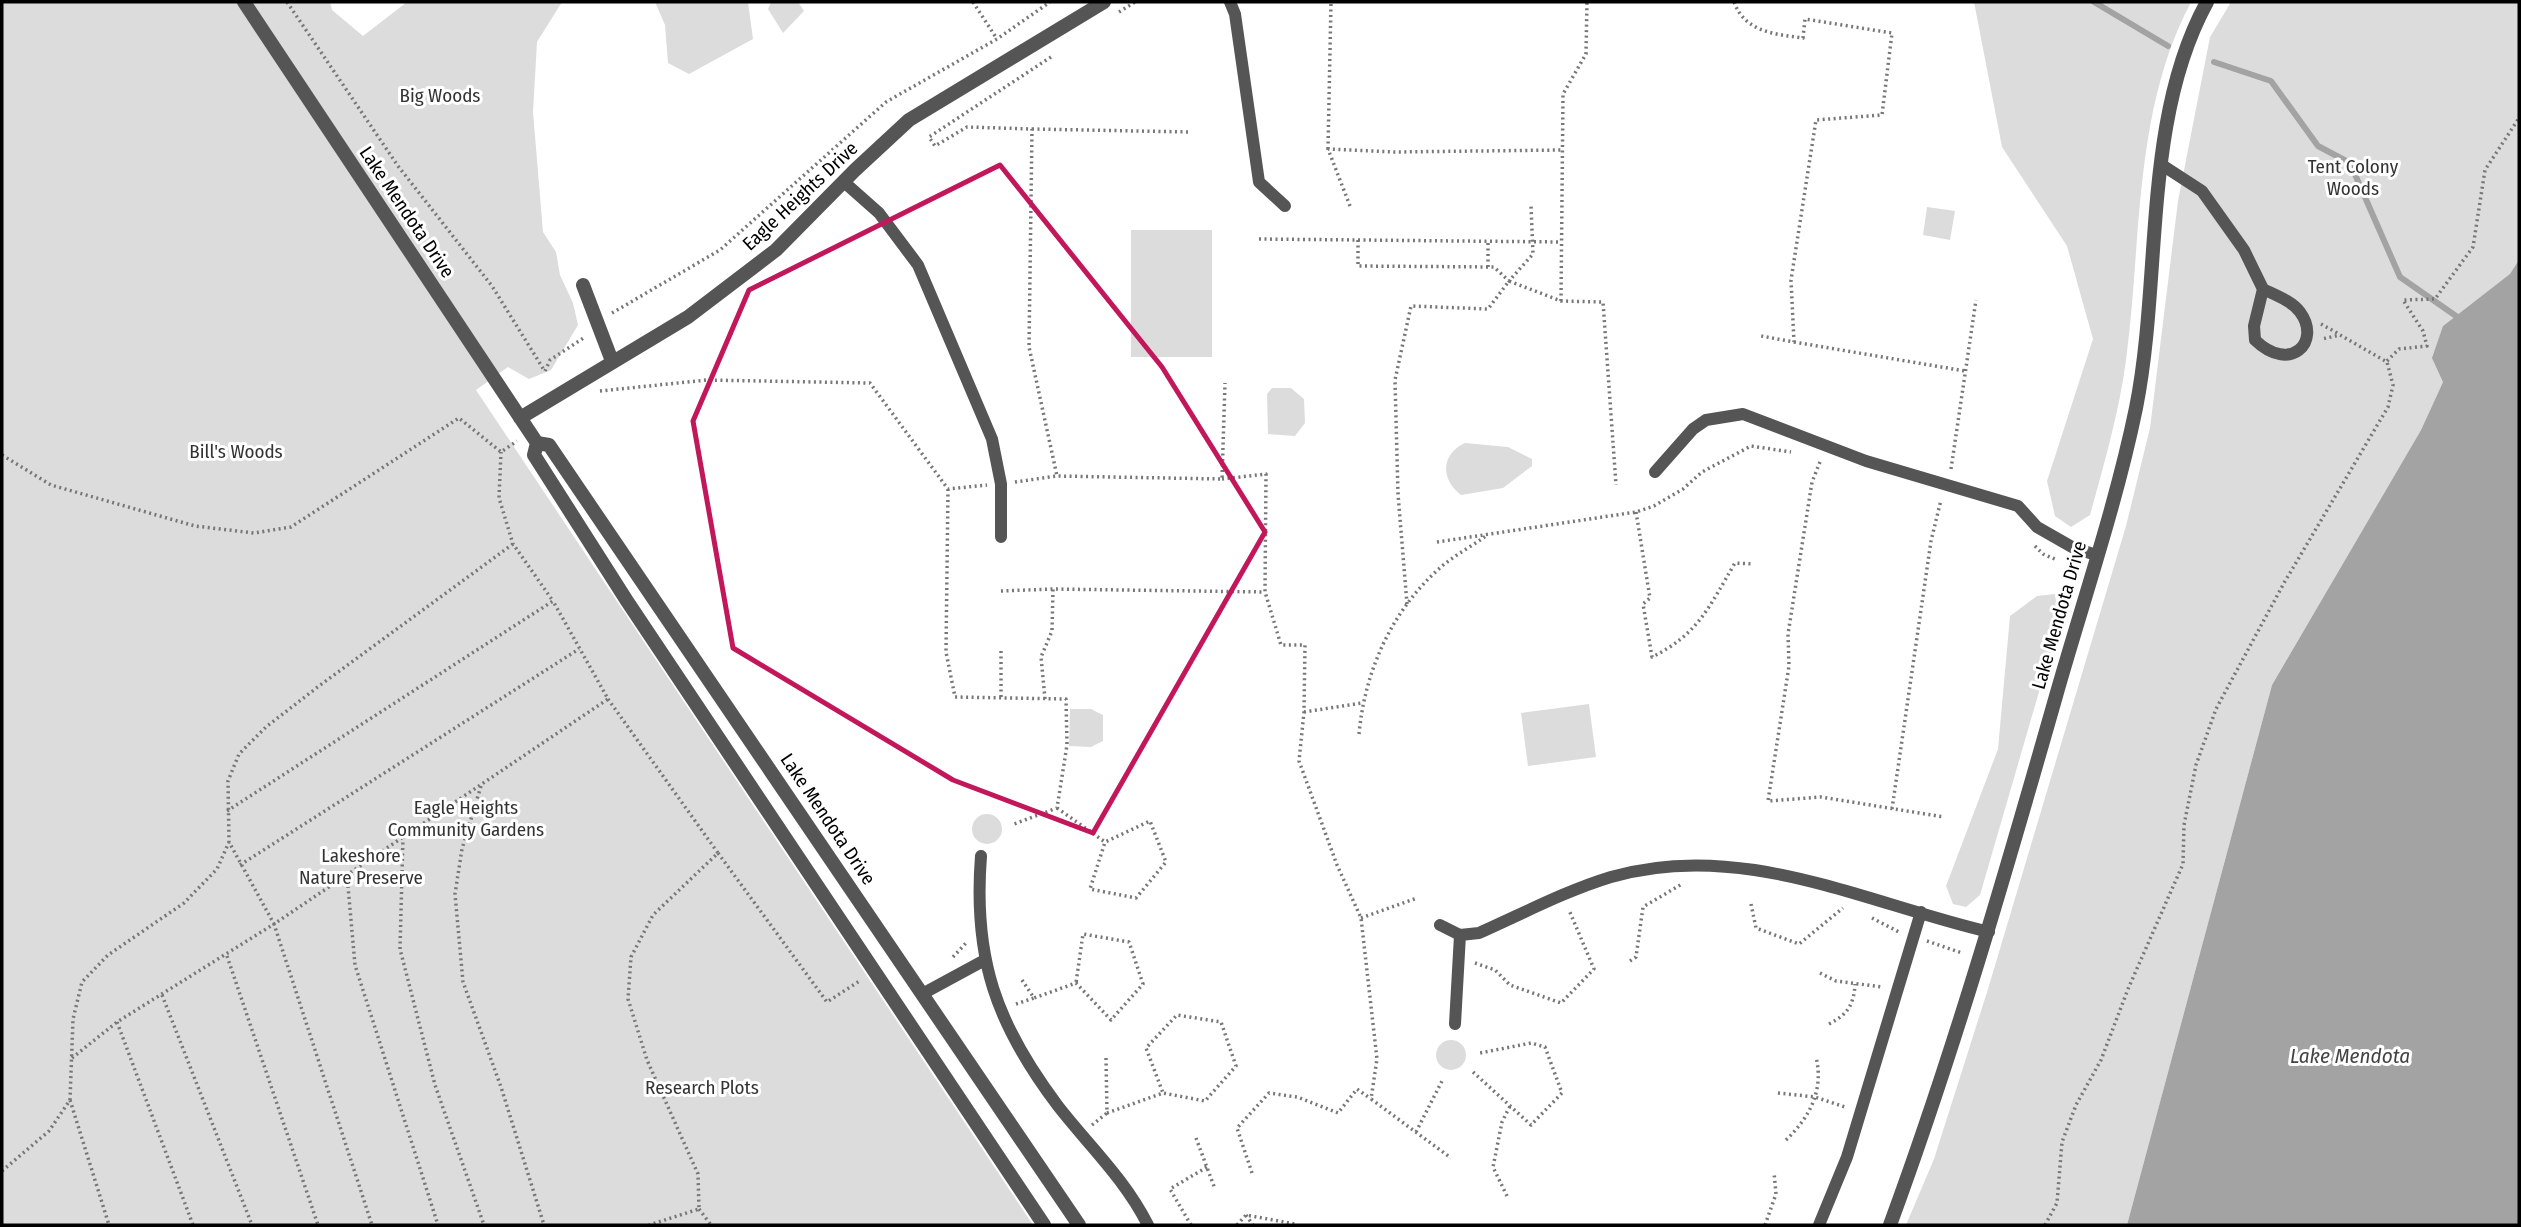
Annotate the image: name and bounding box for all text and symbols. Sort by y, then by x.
park label: Big Woods [400,84,480,107]
street label: Eagle Heights Drive [738,137,862,255]
street label: Lake Mendota Drive [355,142,459,282]
park label: Tent Colony Woods [2308,155,2399,200]
park label: Bill's Woods [189,440,283,463]
street label: Lake Mendota Drive [2027,538,2091,692]
street label: Lake Mendota Drive [776,749,880,889]
park label: Eagle Heights Community Gardens [388,796,544,841]
park label: Lakeshore Nature Preserve [299,844,423,889]
water label: Lake Mendota [2290,1043,2410,1069]
park label: Research Plots [645,1076,759,1099]

